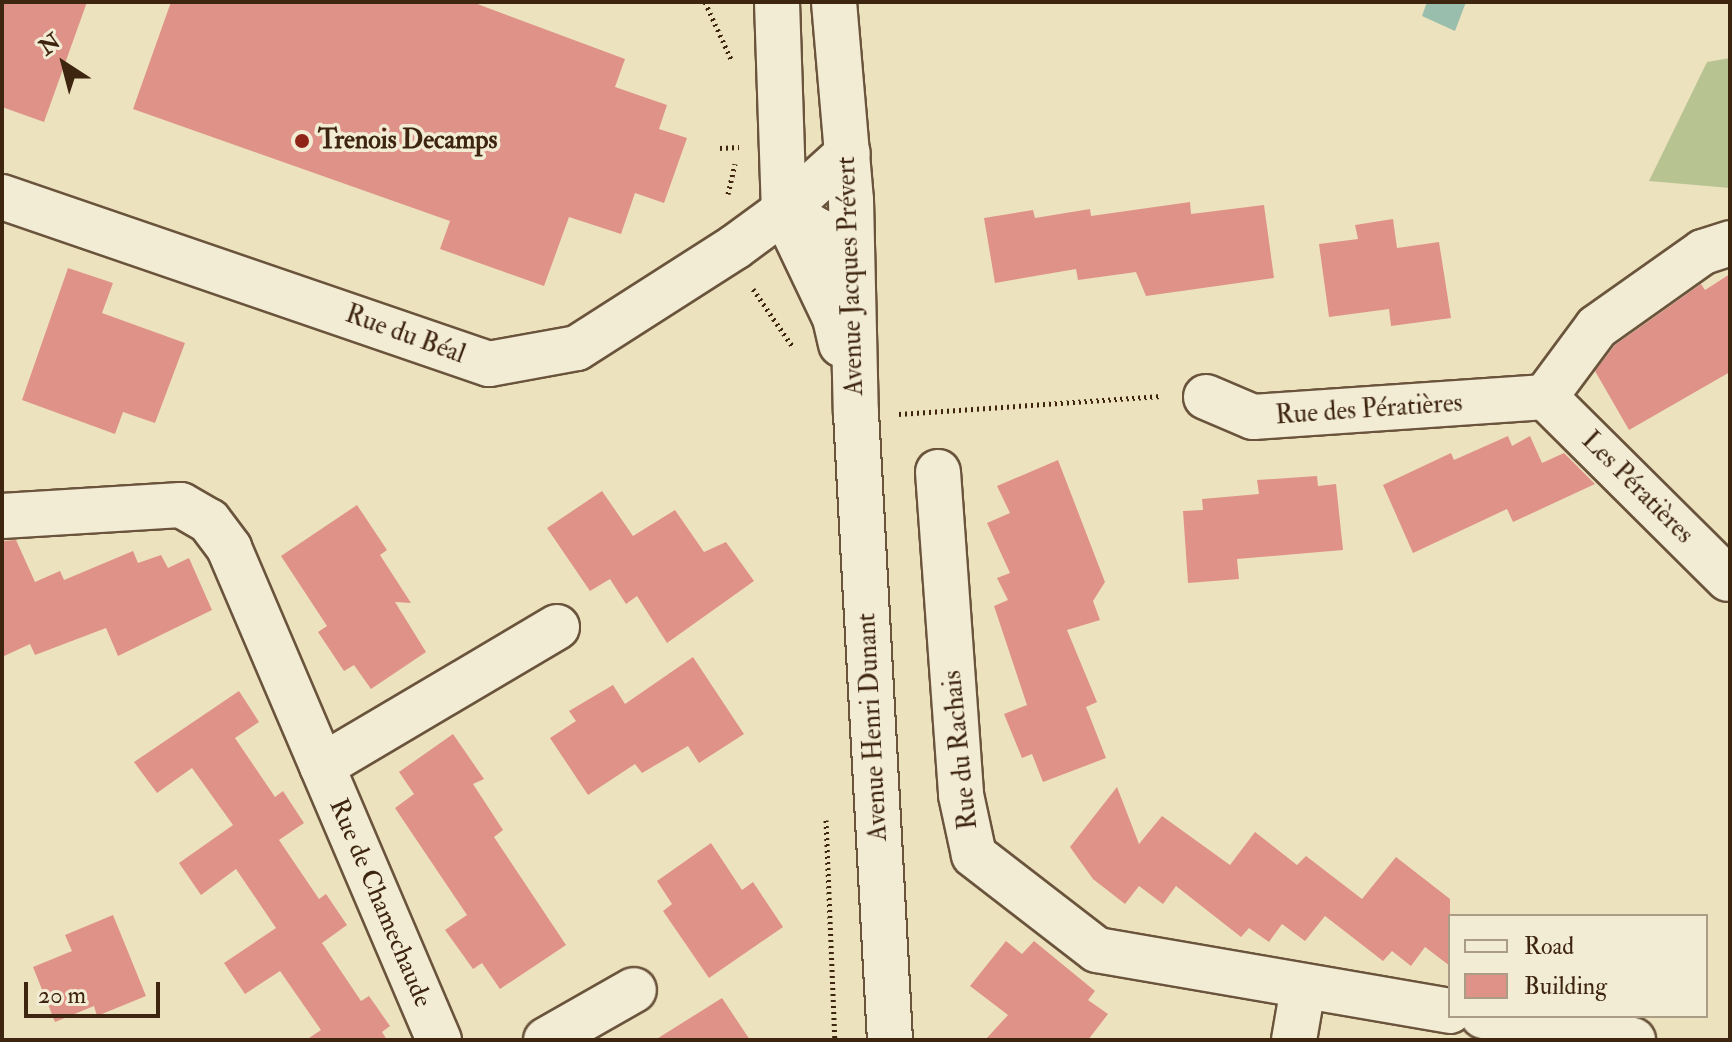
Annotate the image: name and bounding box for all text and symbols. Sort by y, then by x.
north arrow [24,24,104,104]
text: N [34,27,66,62]
place label: Trenois Decamps [318,125,497,157]
marker: Trenois Decamps [293,132,311,150]
street label: Avenue Jacques Prévert [831,156,871,396]
street label: Rue du Béal [341,299,469,371]
street label: Rue des Pératières [1274,388,1464,432]
street label: Les Pératières [1575,426,1699,550]
street label: Avenue Henri Dunant [851,612,895,842]
street label: Rue du Rachais [937,669,985,831]
street label: Rue de Chamechaude [322,794,438,1012]
legend [1448,914,1708,1018]
text: Road [1524,931,1574,962]
scale bar [28,966,164,1016]
text: Building [1524,971,1607,1002]
text: 20 m [38,980,86,1011]

